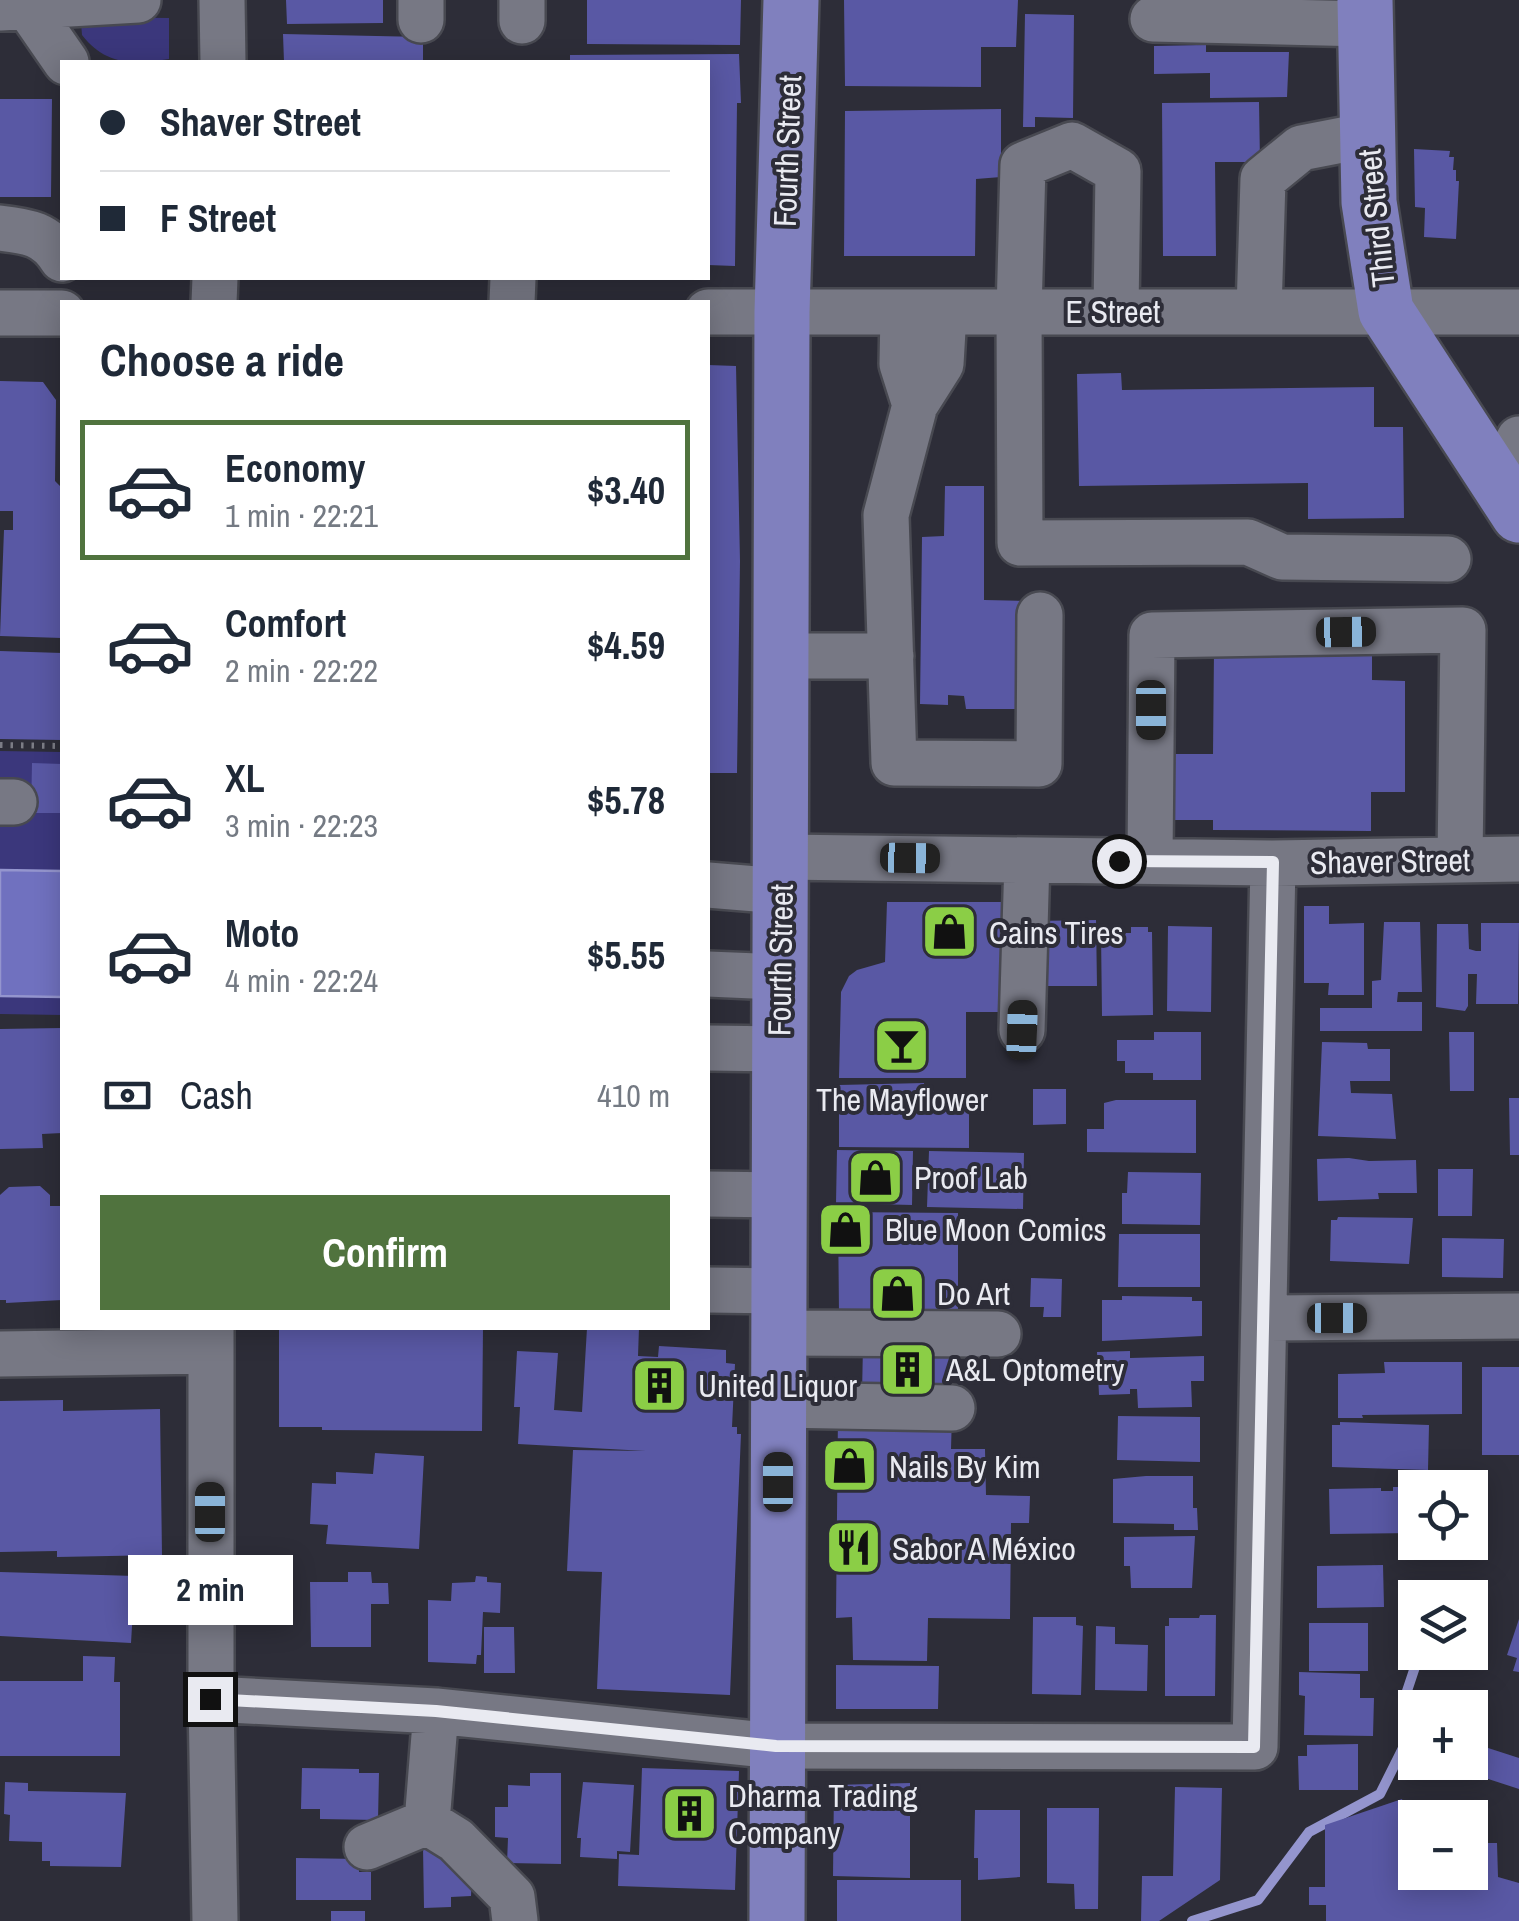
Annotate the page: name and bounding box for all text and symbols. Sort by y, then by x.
street label: Fourth Street [763,74,811,228]
text: Shaver Street [160,97,361,148]
street label: Third Street [1347,147,1405,289]
text: F Street [160,193,276,244]
street label: E Street [1066,290,1160,333]
text: Choose a ride [100,329,344,390]
text: Economy [225,443,365,494]
icon: car [105,445,195,535]
text: $3.40 [587,465,665,516]
text: 1 min · 22:21 [225,494,378,537]
text: Comfort [225,598,346,649]
icon: car [105,600,195,690]
car [1316,616,1376,648]
text: $4.59 [587,620,665,671]
text: 2 min · 22:22 [225,649,378,692]
car [1136,680,1166,740]
text: XL [225,753,265,804]
icon: car [105,755,195,845]
text: $5.78 [587,775,665,826]
text: 3 min · 22:23 [225,804,378,847]
street label: Shaver Street [1309,838,1471,884]
route start [1097,839,1142,884]
car [880,842,940,874]
street label: Fourth Street [757,884,803,1036]
shop icon: Cains Tires [920,902,980,962]
text: Moto [225,908,299,959]
icon: car [105,910,195,1000]
place label: Cains Tires [989,911,1124,954]
text: $5.55 [587,930,665,981]
text: 4 min · 22:24 [225,959,378,1002]
car [1006,999,1038,1061]
bar icon: The Mayflower [872,1015,932,1075]
icon: cash [100,1068,155,1123]
text: Cash [180,1070,253,1121]
text: 410 m [597,1074,670,1117]
place label: The Mayflower [816,1078,988,1121]
shop icon: Proof Lab [845,1147,905,1207]
place label: Proof Lab [914,1156,1028,1199]
button: Confirm [100,1195,670,1310]
shop icon: Blue Moon Comics [816,1199,876,1259]
place label: Blue Moon Comics [885,1208,1107,1251]
shop icon: Do Art [868,1263,928,1323]
place label: Do Art [937,1272,1010,1315]
car [1307,1303,1367,1333]
building icon: A&L Optometry [877,1339,937,1399]
place label: A&L Optometry [945,1348,1124,1391]
building icon: United Liquor [629,1355,689,1415]
place label: United Liquor [698,1364,857,1407]
shop icon: Nails By Kim [820,1436,880,1496]
place label: Nails By Kim [889,1445,1041,1488]
car [763,1452,793,1512]
map controls [1398,1470,1488,1890]
button: locate [1398,1470,1488,1560]
car [195,1482,225,1542]
restaurant icon: Sabor A México [823,1518,883,1578]
place label: Sabor A México [892,1527,1076,1570]
callout: 2 min [128,1554,292,1624]
text: 2 min [176,1568,245,1611]
button: layers [1398,1580,1488,1670]
route end [188,1677,233,1722]
button: + [1398,1690,1488,1780]
place label: Dharma Trading Company [728,1774,918,1854]
building icon: Dharma Trading Company [659,1783,719,1843]
button: − [1398,1800,1488,1890]

